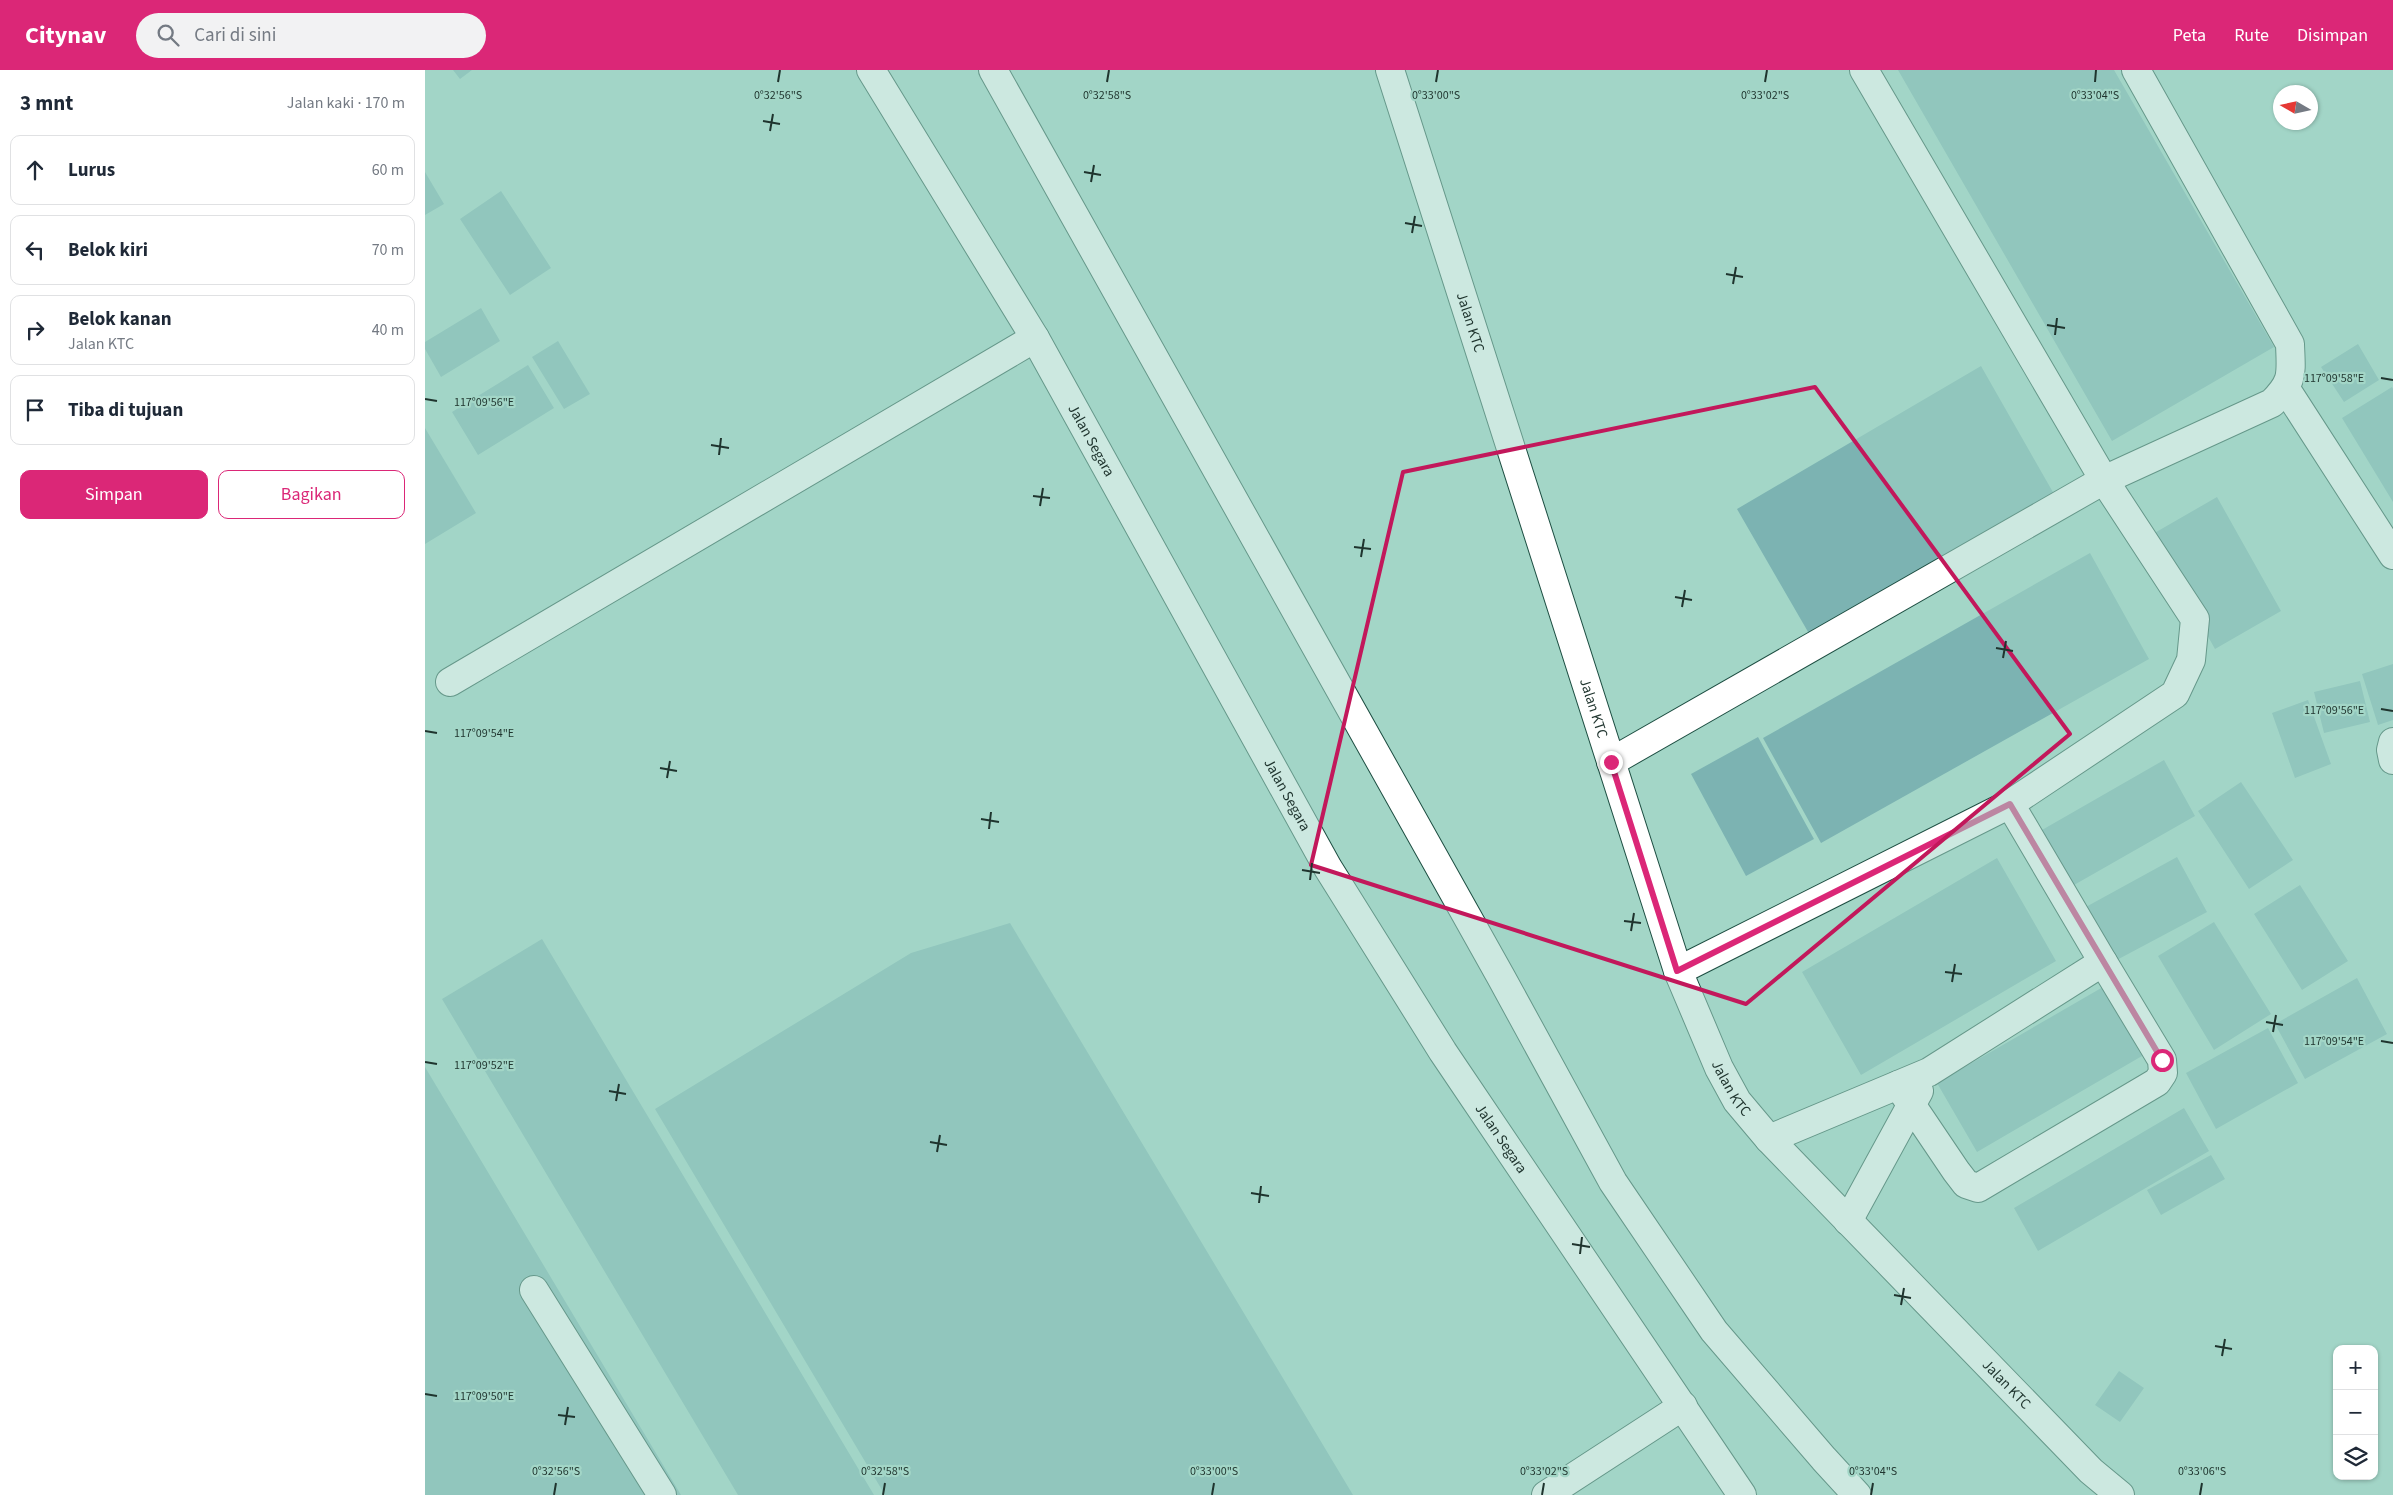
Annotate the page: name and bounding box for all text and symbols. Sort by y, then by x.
search box [136,13,486,58]
text: Citynav [25,18,106,53]
icon: search [154,21,182,49]
text: Cari di sini [194,22,276,49]
text: Peta [2173,23,2206,48]
text: Rute [2234,23,2269,48]
text: Disimpan [2297,23,2368,48]
north arrow [2273,85,2318,130]
text: 0°32'56"S [754,87,802,104]
text: 0°32'58"S [1083,87,1131,104]
text: 0°33'00"S [1412,87,1460,104]
text: 0°33'02"S [1741,87,1789,104]
text: 0°33'04"S [2071,87,2119,104]
text: 3 mnt [20,88,73,118]
text: Jalan kaki · 170 m [287,92,405,114]
icon: ahead [21,156,49,184]
text: Lurus [68,157,115,184]
text: 60 m [372,159,404,181]
icon: left [21,236,49,264]
text: Belok kiri [68,237,148,264]
text: 70 m [372,239,404,261]
street label: Jalan KTC [1451,290,1490,356]
text: Belok kanan [68,306,172,333]
icon: right [21,316,49,344]
text: 40 m [372,319,404,341]
text: Jalan KTC [68,333,134,355]
text: 117°09'58"E [2304,370,2364,387]
text: 117°09'56"E [454,394,514,411]
icon: arrive [21,396,49,424]
text: Tiba di tujuan [68,397,183,424]
street label: Jalan Segara [1063,400,1120,481]
button: Simpan [20,470,208,519]
button: Bagikan [218,470,405,519]
street label: Jalan KTC [1574,676,1613,742]
text: 117°09'56"E [2304,702,2364,719]
text: 117°09'54"E [454,725,514,742]
route end [1600,751,1623,774]
street label: Jalan Segara [1258,755,1316,835]
text: 117°09'54"E [2304,1033,2364,1050]
route start [2151,1049,2174,1072]
text: 117°09'52"E [454,1057,514,1074]
street label: Jalan KTC [1706,1057,1756,1122]
street label: Jalan Segara [1470,1100,1532,1178]
map controls [2333,1345,2378,1480]
button: + [2333,1345,2378,1390]
street label: Jalan KTC [1977,1355,2036,1414]
text: 117°09'50"E [454,1388,514,1405]
button: − [2333,1390,2378,1435]
button: layers [2333,1435,2378,1480]
text: 0°32'56"S [532,1463,580,1480]
text: 0°32'58"S [861,1463,909,1480]
text: 0°33'00"S [1190,1463,1238,1480]
text: 0°33'02"S [1520,1463,1568,1480]
text: 0°33'04"S [1849,1463,1897,1480]
text: 0°33'06"S [2178,1463,2226,1480]

